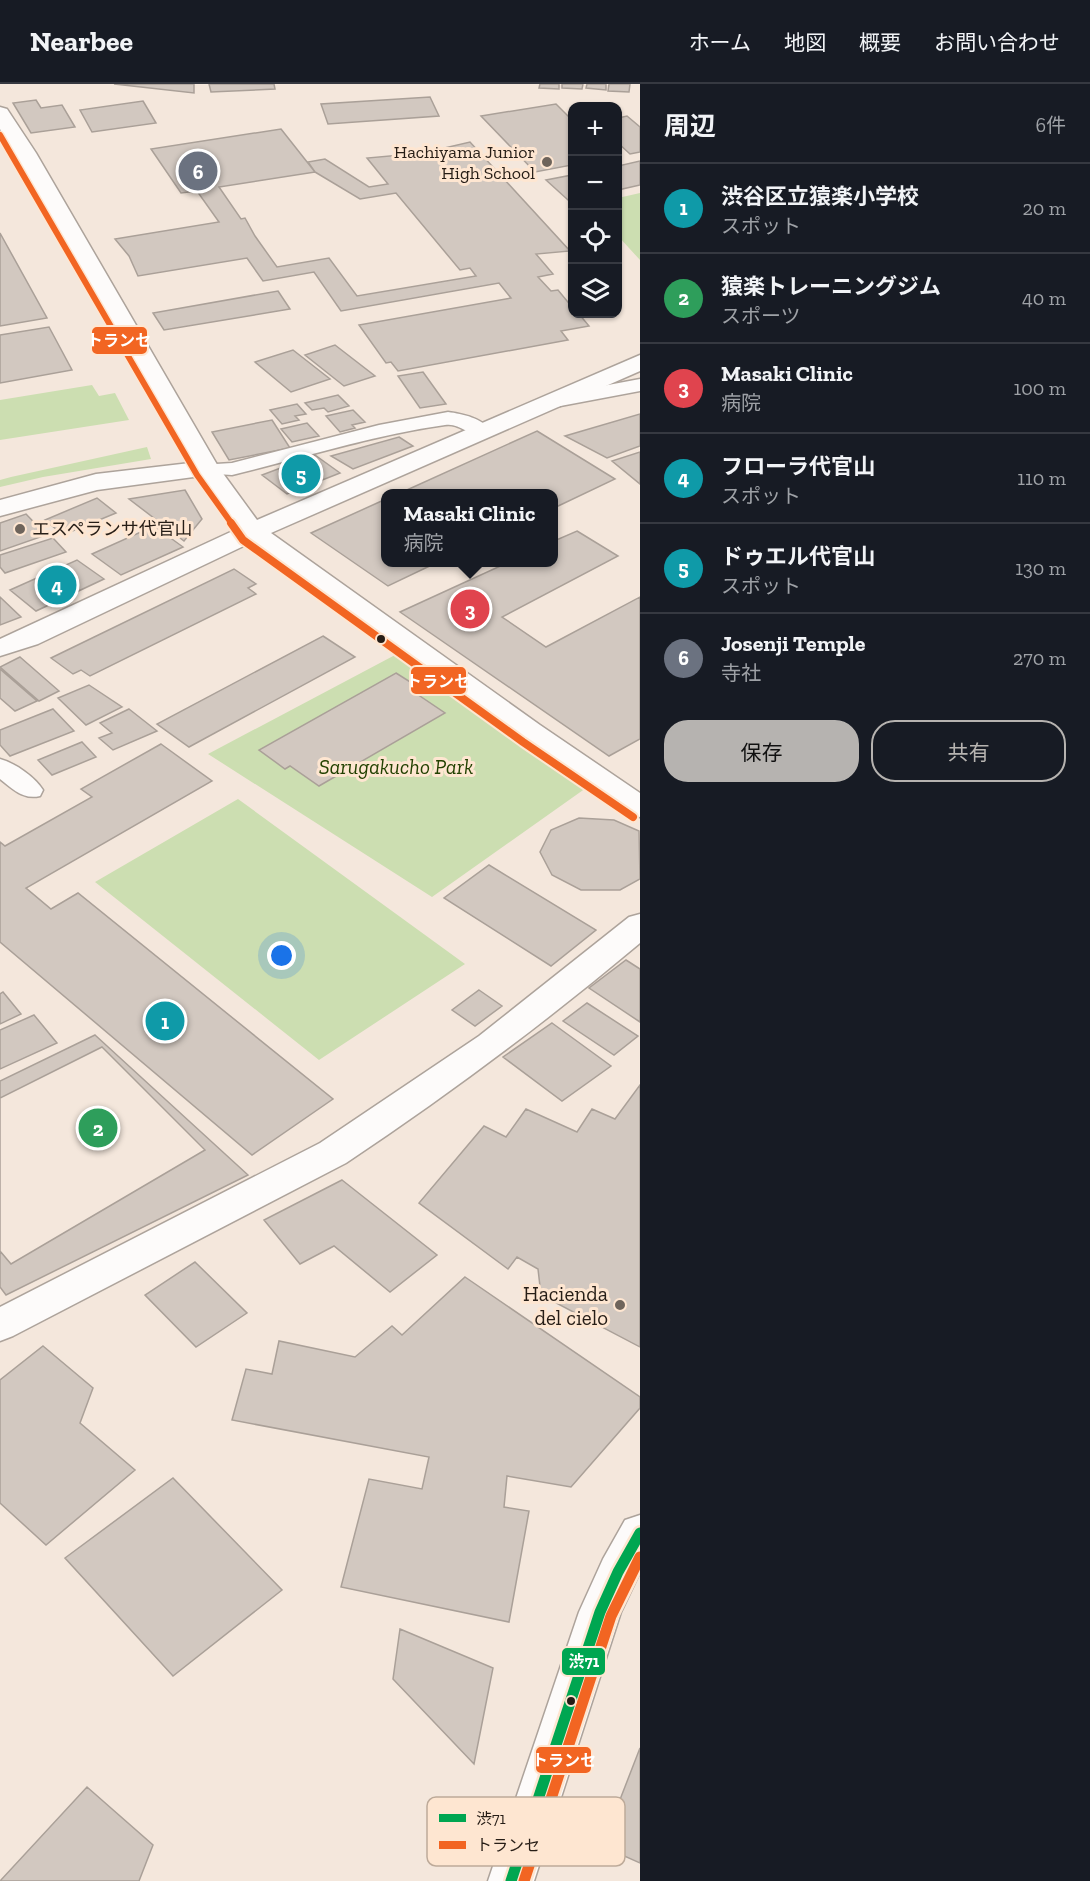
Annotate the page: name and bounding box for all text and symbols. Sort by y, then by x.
text: Nearbee [30,25,133,58]
text: ホーム [689,30,751,55]
text: 地図 [784,30,826,55]
text: 概要 [859,30,901,55]
text: お問い合わせ [934,30,1060,55]
map controls [568,102,622,318]
button: + [568,102,622,156]
text: 周辺 [664,110,716,142]
text: 6件 [1035,113,1066,137]
place label: Hachiyama Junior High School [394,141,535,184]
pin: 6 [178,148,218,194]
marker: Hachiyama Junior High School [540,155,554,169]
button: − [568,156,622,210]
text: 渋谷区立猿楽小学校 [721,183,919,210]
text: 1 [679,196,688,220]
text: 20 m [1022,196,1066,220]
button: locate [568,210,622,264]
text: スポット [721,214,801,238]
button: layers [568,264,622,318]
text: 猿楽トレーニングジム [721,273,941,300]
text: 2 [678,286,689,310]
text: 40 m [1022,286,1066,310]
text: スポーツ [721,304,801,328]
line badge: トランセ [91,326,148,355]
text: トランセ [87,331,151,350]
text: Masaki Clinic [721,360,853,387]
text: 3 [678,376,689,400]
text: 100 m [1013,376,1066,400]
text: 病院 [721,391,761,415]
pin: 5 [282,452,320,496]
text: フローラ代官山 [721,453,875,480]
text: 4 [678,466,689,490]
text: 110 m [1017,466,1066,490]
text: スポット [721,484,801,508]
popup [381,489,558,567]
text: Masaki Clinic [404,500,535,527]
place label: エスペランサ代官山 [32,518,193,540]
marker: エスペランサ代官山 [13,522,27,536]
text: 病院 [404,531,444,555]
text: ドゥエル代官山 [721,543,875,570]
text: 5 [678,556,689,580]
text: 130 m [1015,556,1066,580]
pin: 4 [38,562,76,608]
text: スポット [721,574,801,598]
pin: 3 [450,586,490,632]
text: Josenji Temple [721,630,865,657]
unlabelled marker [375,633,387,645]
text: 6 [678,646,689,670]
text: 270 m [1013,646,1066,670]
text: 寺社 [721,661,761,685]
line badge: トランセ [410,666,467,695]
text: トランセ [406,672,470,691]
button: 保存 [664,720,859,782]
button: 共有 [871,720,1066,782]
park label: Sarugakucho Park [319,754,473,779]
your location [267,941,296,970]
pin: 1 [146,998,184,1044]
pin: 2 [78,1106,118,1150]
place label: Hacienda del cielo [523,1281,608,1330]
marker: Hacienda del cielo [613,1298,627,1312]
line badge: 渋71 [561,1647,606,1676]
text: 渋71 [569,1652,600,1671]
unlabelled marker [565,1695,577,1707]
line badge: トランセ [535,1746,592,1774]
text: トランセ [532,1751,596,1770]
legend [427,1797,625,1866]
text: 渋71 [476,1809,506,1828]
text: トランセ [476,1836,540,1855]

